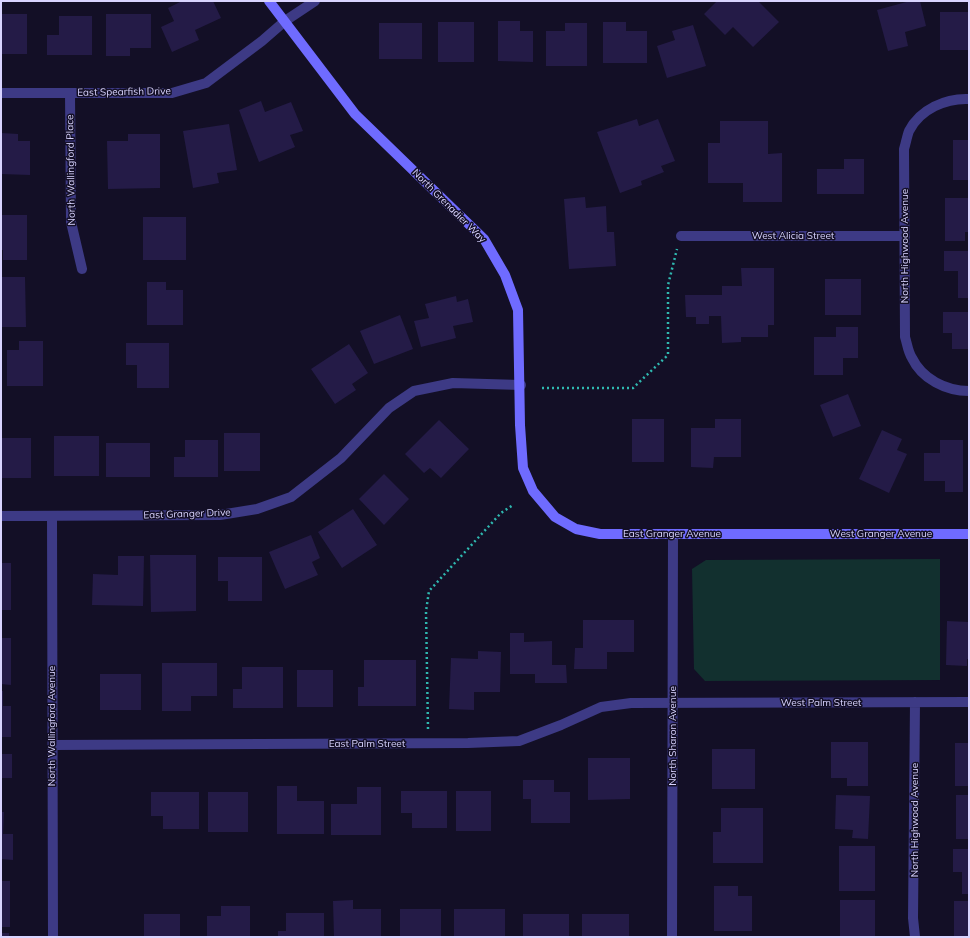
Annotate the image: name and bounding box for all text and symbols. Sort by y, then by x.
street label: East Spearfish Drive [77,85,171,99]
street label: North Wallingford Place [64,114,78,226]
street label: North Grenadier Way [410,167,488,245]
street label: North Highwood Avenue [899,189,911,303]
street label: West Alicia Street [752,230,834,242]
street label: East Granger Drive [143,506,231,522]
street label: East Granger Avenue [623,528,721,540]
street label: West Granger Avenue [830,528,932,540]
street label: North Wallingford Avenue [46,666,58,786]
street label: North Sharon Avenue [667,686,679,786]
street label: West Palm Street [781,697,861,709]
street label: East Palm Street [329,738,405,750]
street label: North Highwood Avenue [909,763,921,877]

